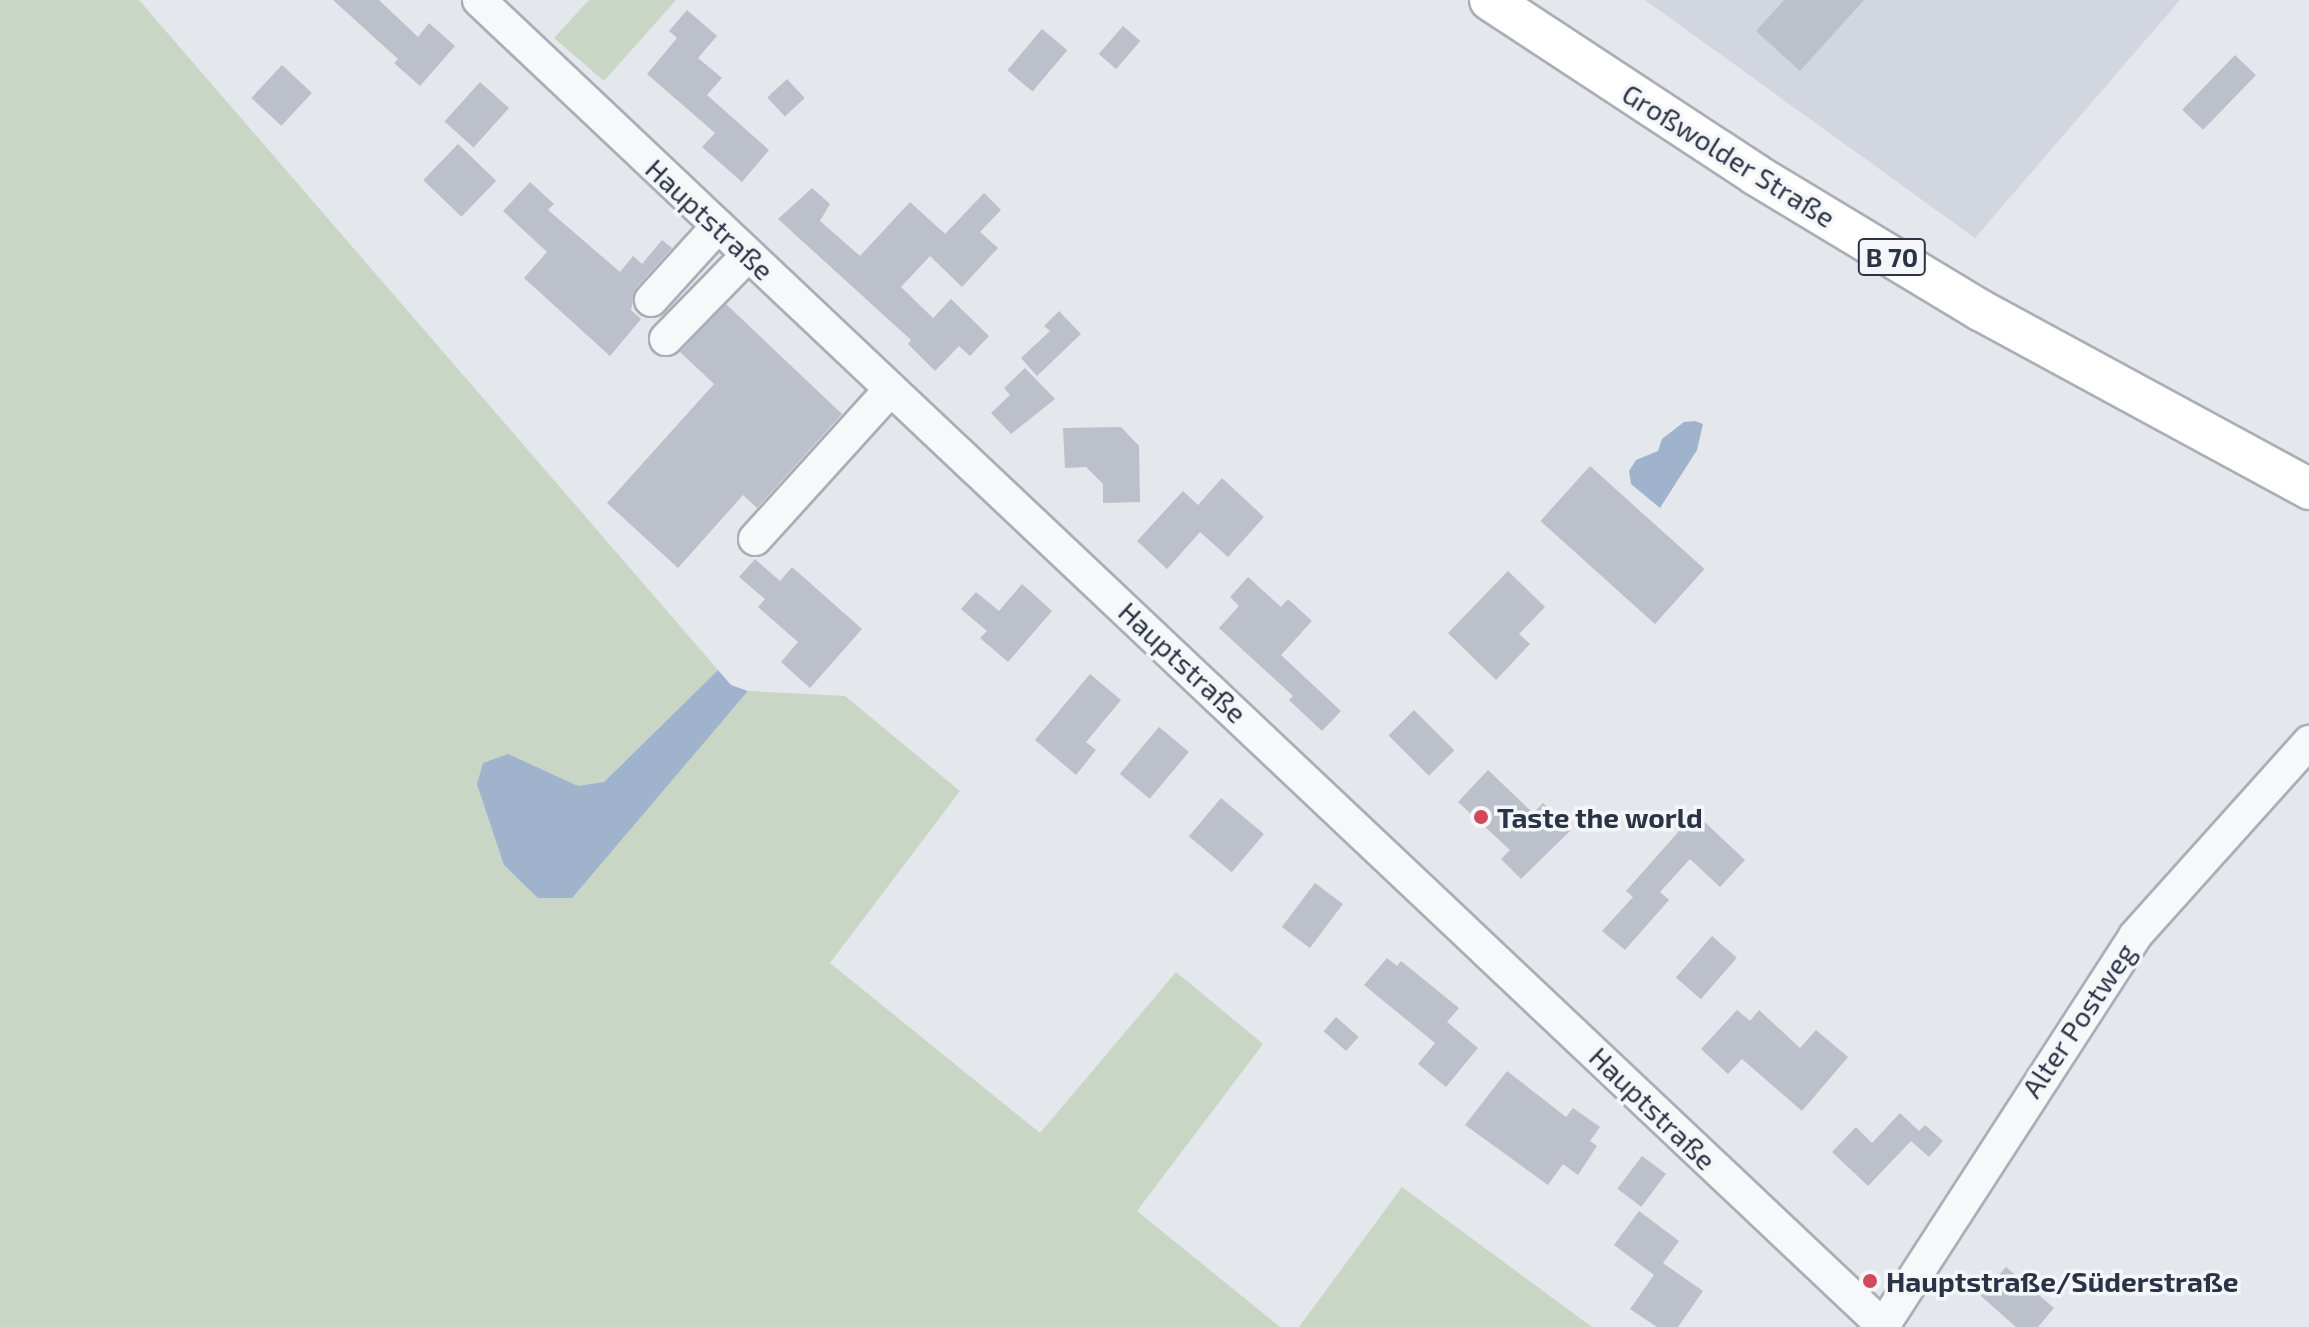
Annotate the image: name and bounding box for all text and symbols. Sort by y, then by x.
street label: Großwolder Straße [1616,76,1842,234]
street label: Hauptstraße [639,151,781,287]
road number: B 70 [1856,235,1928,279]
street label: Hauptstraße [1112,594,1254,730]
place label: Taste the world [1497,800,1704,834]
marker: Taste the world [1472,808,1490,826]
street label: Alter Postweg [2014,936,2142,1104]
street label: Hauptstraße [1583,1040,1723,1176]
place label: Hauptstraße/Süderstraße [1886,1264,2239,1298]
marker: Hauptstraße/Süderstraße [1861,1272,1879,1290]

